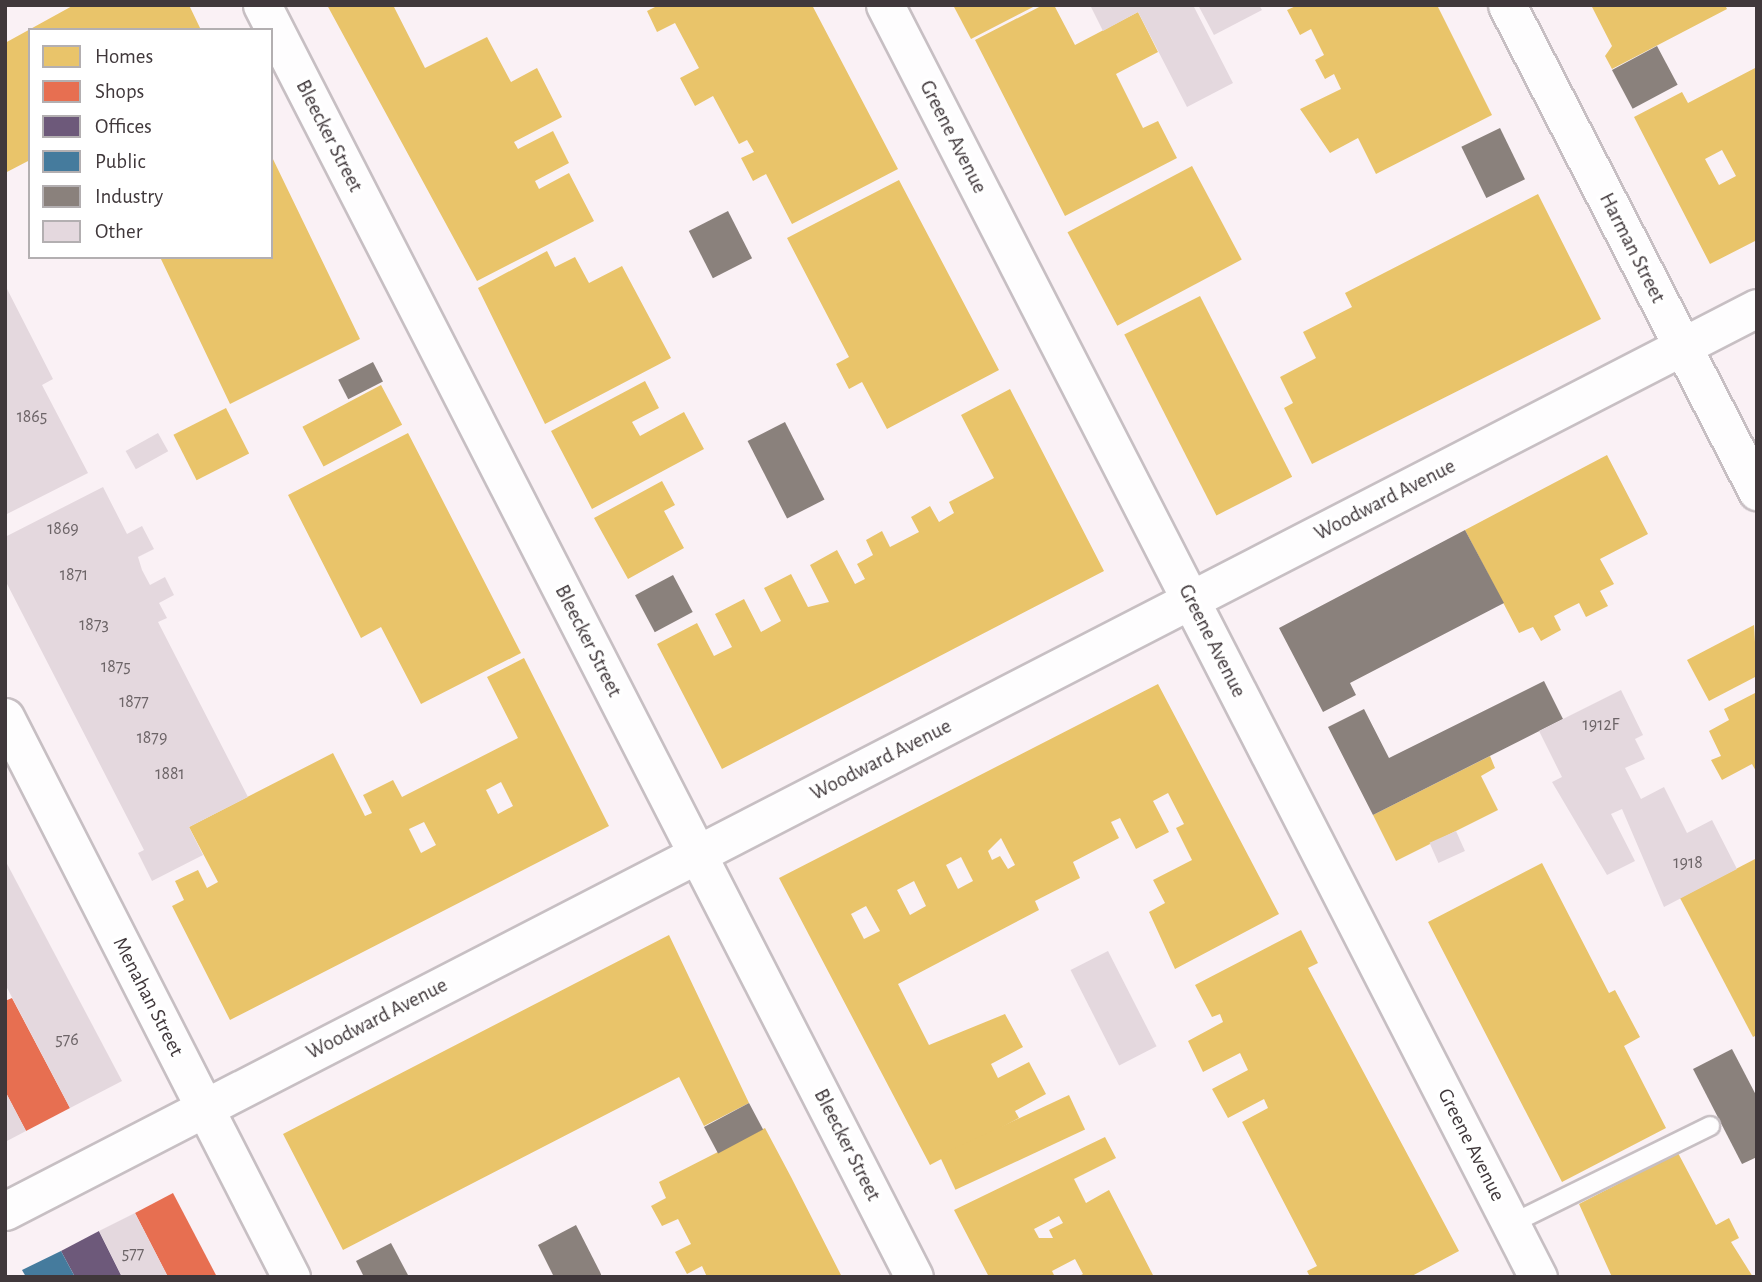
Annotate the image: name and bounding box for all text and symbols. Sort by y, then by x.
legend [28,28,273,259]
text: Homes [95,46,153,67]
street label: Bleecker Street [290,76,368,196]
street label: Greene Avenue [914,76,992,198]
text: Shops [95,81,144,102]
text: Offices [95,116,152,137]
text: Public [95,151,145,172]
text: Industry [95,186,163,207]
street label: Harman Street [1593,189,1671,307]
text: Other [95,221,142,242]
house number: 1865 [17,406,47,428]
street label: Woodward Avenue [1310,454,1460,546]
house number: 1869 [47,518,79,540]
house number: 1871 [60,564,88,586]
street label: Greene Avenue [1173,580,1251,702]
street label: Bleecker Street [549,581,627,701]
house number: 1873 [79,614,109,636]
house number: 1875 [101,656,131,678]
house number: 1877 [119,691,149,713]
street label: Woodward Avenue [806,714,956,806]
house number: 1912F [1583,714,1619,736]
house number: 1879 [137,727,167,749]
house number: 1881 [155,763,185,785]
house number: 1918 [1673,852,1703,874]
street label: Menahan Street [107,933,189,1061]
street label: Woodward Avenue [302,973,452,1065]
house number: 576 [55,1029,79,1051]
street label: Greene Avenue [1432,1084,1510,1206]
street label: Bleecker Street [808,1085,886,1205]
house number: 577 [122,1243,144,1265]

